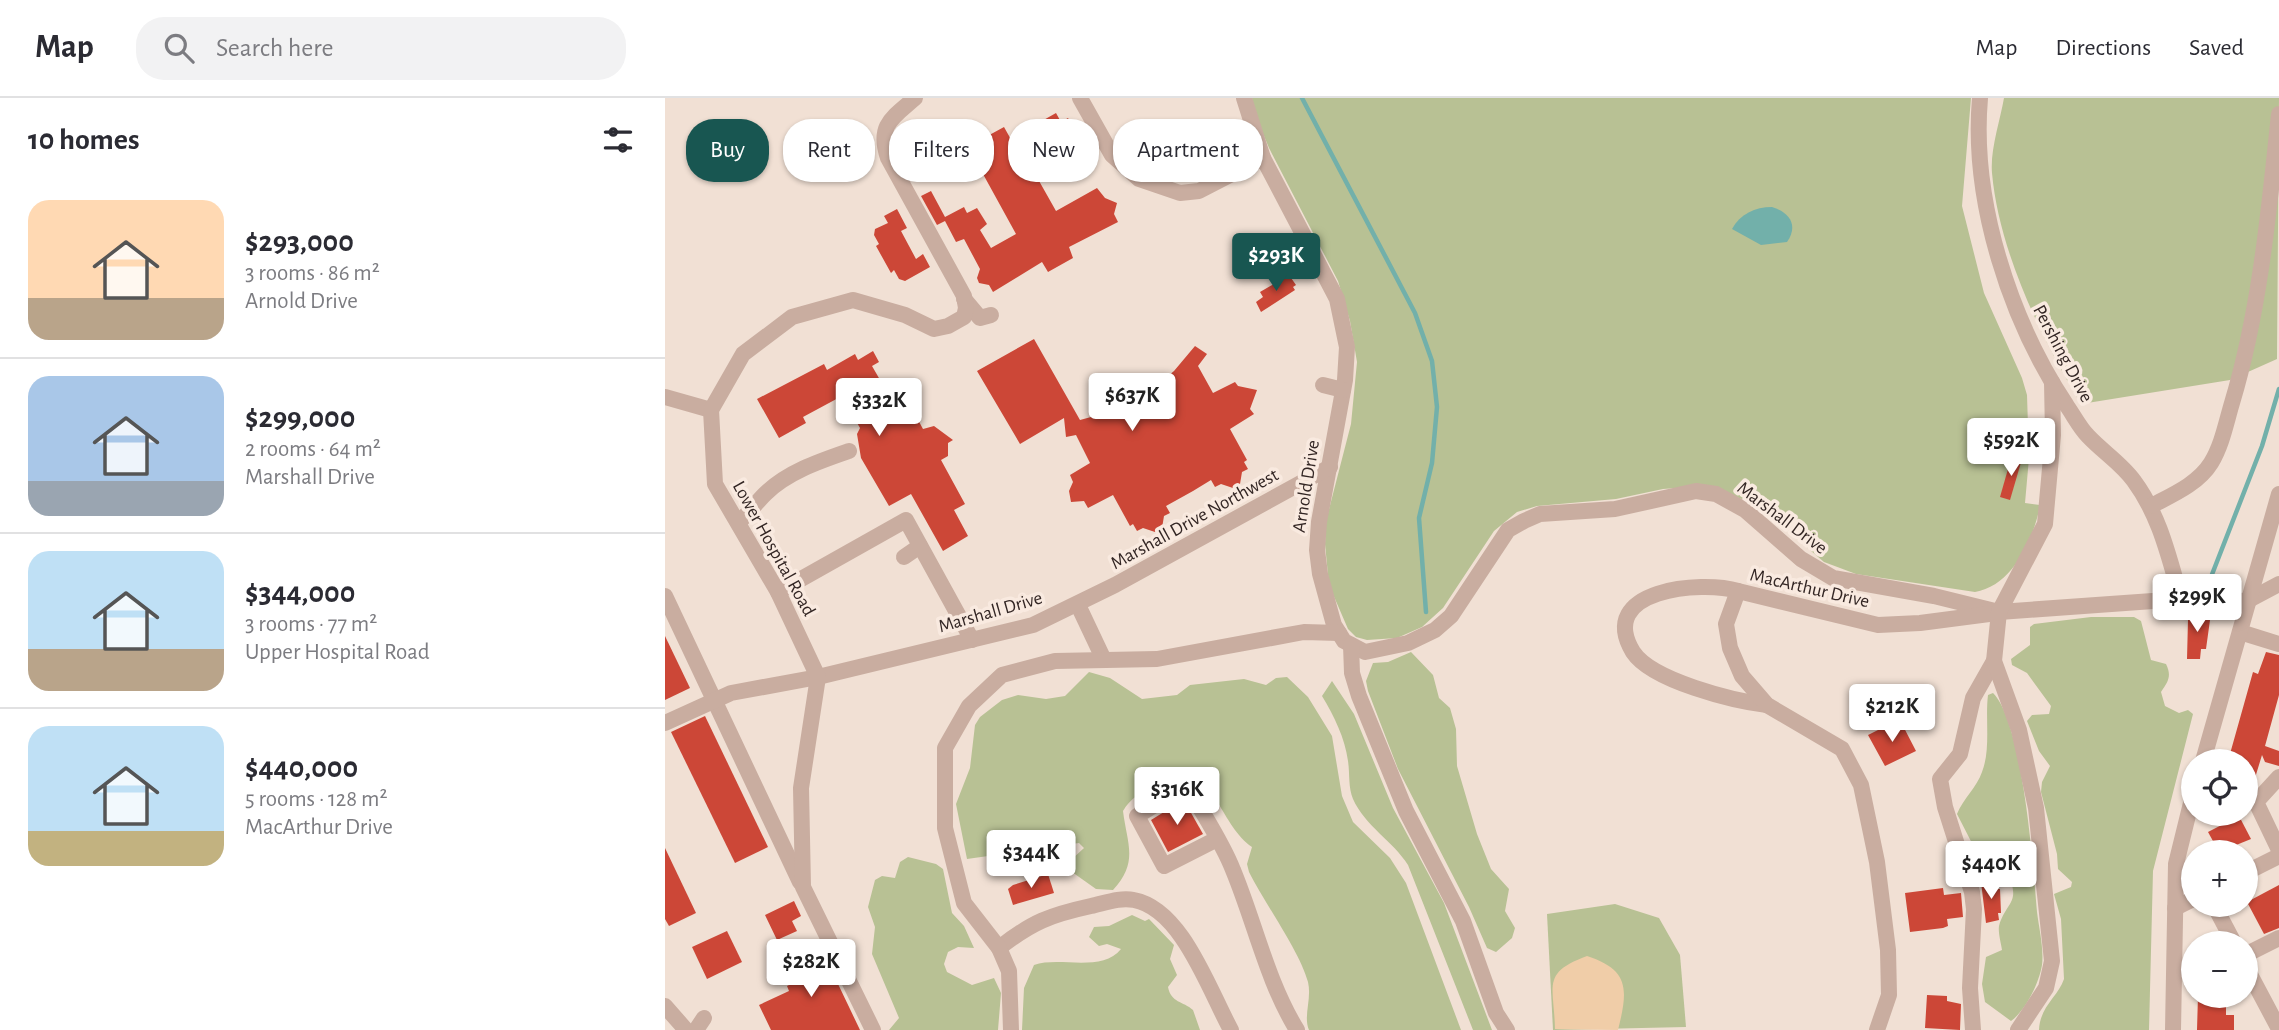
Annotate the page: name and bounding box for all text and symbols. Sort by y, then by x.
search box [136,17,626,80]
icon: search [160,29,198,67]
text: Map [35,31,94,64]
text: Search here [216,35,334,61]
text: Map [1975,36,2017,60]
text: Directions [2055,36,2151,60]
text: Saved [2189,36,2244,60]
chip: Buy [686,119,769,182]
chip: Rent [783,119,875,182]
chip: Filters [889,119,994,182]
chip: New [1008,119,1099,182]
chip: Apartment [1113,119,1263,182]
icon: filters [599,121,637,159]
text: 10 homes [28,125,139,155]
text: $293,000 [245,227,354,257]
icon: home [84,228,168,312]
pin: $293K [1227,234,1325,293]
text: $293K [1248,244,1304,267]
text: 3 rooms · 86 m² [245,262,380,285]
text: Arnold Drive [245,290,358,313]
street label: Pershing Drive [2029,302,2096,405]
pin: $637K [1083,374,1181,433]
pin: $332K [830,378,928,438]
text: $637K [1105,384,1159,407]
text: $332K [852,389,906,412]
text: $299,000 [245,403,355,433]
icon: home [84,404,168,488]
pin: $592K [1962,418,2060,478]
text: $592K [1983,429,2039,452]
text: 2 rooms · 64 m² [245,438,381,461]
street label: Arnold Drive [1290,439,1323,534]
street label: Marshall Drive Northwest [1108,465,1282,573]
text: Marshall Drive [245,466,375,489]
street label: Lower Hospital Road [729,478,819,619]
street label: Marshall Drive [1734,478,1831,558]
street label: MacArthur Drive [1748,565,1871,611]
pin: $299K [2148,574,2246,634]
text: $344,000 [245,578,355,608]
icon: home [84,579,168,663]
text: $299K [2169,585,2225,608]
street label: Marshall Drive [936,589,1045,636]
text: 3 rooms · 77 m² [245,613,377,636]
text: Upper Hospital Road [245,641,430,664]
pin: $212K [1843,684,1941,744]
text: $212K [1865,695,1919,718]
map controls [2181,749,2258,1008]
button: locate [2181,749,2258,826]
text: $440,000 [245,753,358,783]
icon: home [84,754,168,838]
pin: $316K [1128,768,1226,827]
text: $316K [1150,778,1204,801]
text: 5 rooms · 128 m² [245,788,387,811]
text: MacArthur Drive [245,816,393,839]
pin: $344K [982,830,1080,890]
button: + [2181,840,2258,917]
text: $344K [1003,841,1059,864]
pin: $440K [1942,842,2040,901]
text: $440K [1962,852,2020,875]
button: − [2181,931,2258,1008]
pin: $282K [762,940,860,999]
text: $282K [783,950,839,973]

